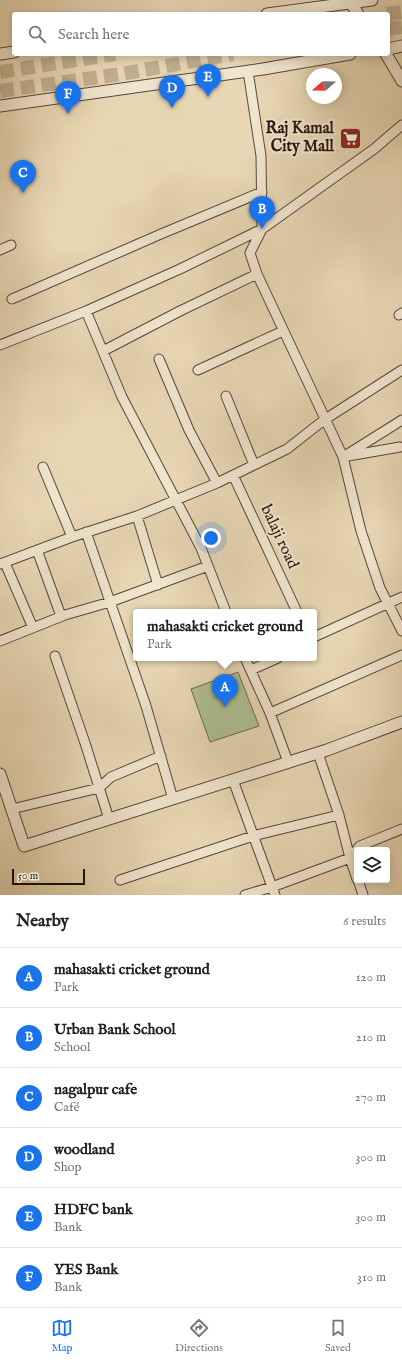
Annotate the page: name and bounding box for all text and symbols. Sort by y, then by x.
search box [12,12,390,56]
icon: search [26,23,48,45]
text: Search here [58,25,129,44]
pin: E [195,64,221,97]
north arrow [306,68,342,104]
pin: D [159,75,185,108]
pin: F [55,81,81,114]
place label: Raj Kamal City Mall [266,119,335,157]
supermarket icon: Raj Kamal City Mall [337,125,363,151]
pin: C [10,160,36,193]
pin: B [249,196,275,229]
street label: balaji road [256,502,303,573]
your location [201,528,221,548]
popup [133,609,317,661]
text: mahasakti cricket ground [147,617,303,636]
text: Park [147,636,172,653]
pin: A [212,674,238,707]
map controls [354,847,390,883]
button: layers [354,847,390,883]
scale bar [12,867,85,886]
text: 50 m [18,869,38,883]
text: Nearby [16,911,69,932]
text: 6 results [343,913,386,930]
text: mahasakti cricket ground [54,960,210,979]
text: A [25,969,33,986]
text: 120 m [356,969,386,986]
text: Park [54,979,79,996]
text: Urban Bank School [54,1020,176,1039]
text: B [25,1029,33,1046]
text: 210 m [356,1029,386,1046]
text: School [54,1039,91,1056]
text: nagalpur cafe [54,1080,137,1099]
text: C [24,1089,34,1106]
text: 270 m [355,1089,386,1106]
text: Café [54,1099,80,1116]
text: woodland [54,1140,115,1159]
text: D [24,1149,34,1166]
text: 300 m [355,1149,386,1166]
text: Shop [54,1159,82,1176]
text: HDFC bank [54,1200,133,1219]
text: E [24,1209,34,1226]
text: 300 m [355,1209,386,1226]
text: Bank [54,1219,82,1236]
text: YES Bank [54,1260,118,1279]
text: F [25,1269,33,1286]
text: 310 m [357,1269,386,1286]
text: Bank [54,1279,82,1296]
tab: Map [51,1317,73,1355]
tab: Directions [175,1317,223,1355]
tab: Saved [325,1317,351,1355]

